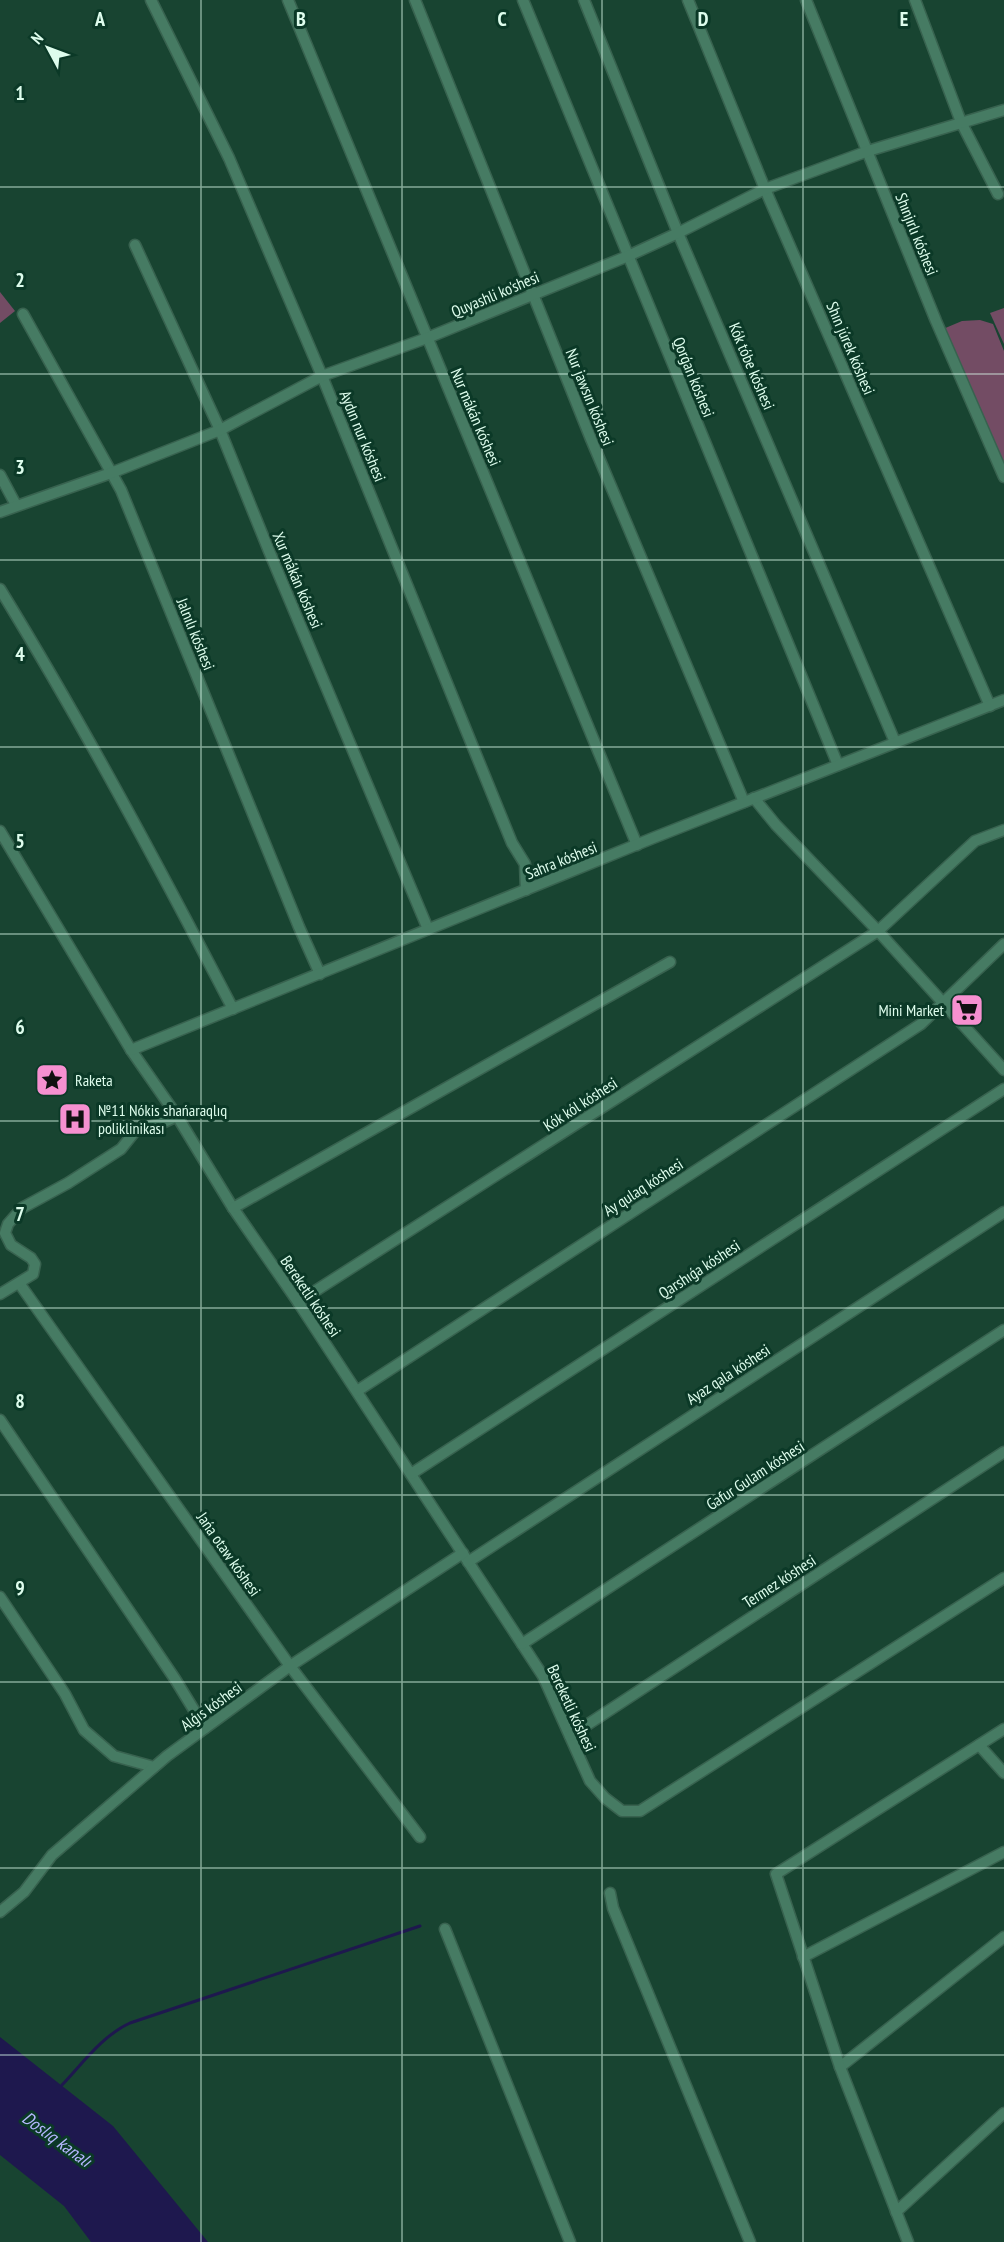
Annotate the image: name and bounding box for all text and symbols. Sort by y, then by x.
text: A [94,6,106,32]
text: B [296,6,306,32]
text: C [497,6,507,32]
text: D [698,6,709,32]
text: E [900,6,908,32]
north arrow [18,18,78,78]
text: N [26,28,47,48]
text: 1 [15,80,25,106]
street label: Shınjırlı kóshesi [891,190,943,278]
text: 2 [15,267,25,293]
street label: Quyashli ko'shesi [448,267,542,321]
street label: Shın júrek kóshesi [822,298,880,398]
street label: Kók tóbe kóshesi [725,320,779,412]
street label: Qorǵan kóshesi [669,334,719,420]
street label: Nur jawsın kóshesi [561,346,619,448]
street label: Nur mákán kóshesi [446,365,506,469]
street label: Aydın nur kóshesi [336,387,390,485]
text: 3 [15,454,25,480]
street label: Xur mákán kóshesi [269,529,327,631]
street label: Jalnılı kóshesi [172,594,220,673]
text: 4 [15,641,25,667]
text: 5 [15,828,25,854]
street label: Sahra kóshesi [522,837,600,883]
supermarket icon: Mini Market [949,992,985,1028]
place label: Mini Market [878,1000,945,1020]
text: 6 [15,1014,25,1040]
place icon: Raketa [34,1062,70,1098]
place label: Raketa [75,1070,113,1090]
street label: Kók kól kóshesi [539,1073,621,1135]
place label: №11 Nókis shańaraqlıq poliklinikası [98,1100,227,1138]
hospital icon: №11 Nókis shańaraqlıq poliklinikası [57,1101,93,1137]
street label: Ay qulaq kóshesi [599,1154,687,1220]
text: 7 [15,1201,25,1227]
street label: Qarshıǵa kóshesi [655,1235,743,1303]
street label: Bereketli kóshesi [277,1252,345,1340]
street label: Ayaz qala kóshesi [682,1339,774,1409]
text: 8 [15,1388,25,1414]
street label: Gafur Gulam kóshesi [702,1436,808,1514]
street label: Jańa otaw kóshesi [192,1507,265,1600]
street label: Termez kóshesi [739,1550,819,1612]
text: 9 [15,1575,25,1601]
street label: Bereketli kóshesi [543,1661,601,1755]
street label: Alǵıs kóshesi [176,1677,246,1735]
water label: Doslıq kanalı [18,2106,97,2173]

